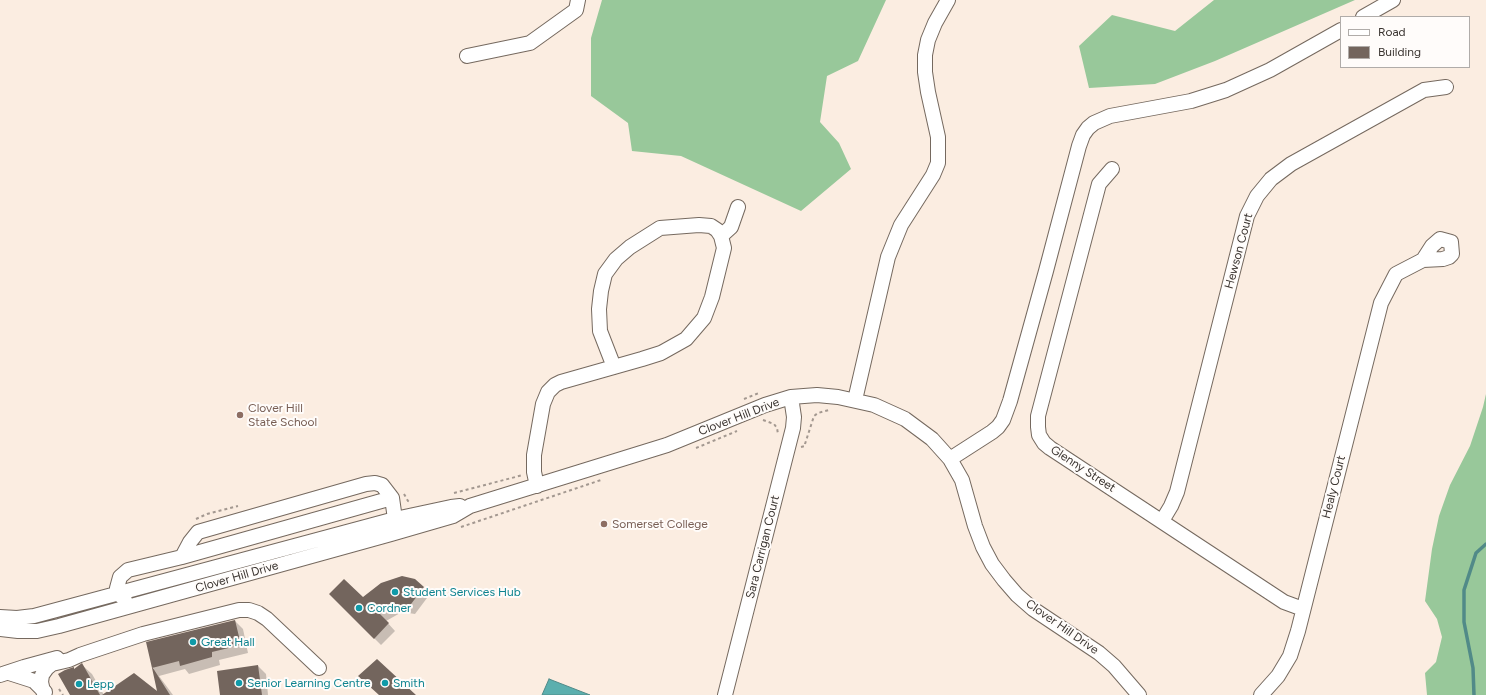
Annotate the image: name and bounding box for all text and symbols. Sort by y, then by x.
legend [1340,16,1470,68]
text: Road [1378,25,1406,39]
text: Building [1378,45,1421,59]
street label: Hewson Court [1222,212,1256,290]
street label: Clover Hill Drive [696,395,782,439]
place label: Clover Hill State School [248,401,317,429]
marker: Clover Hill State School [235,410,245,420]
street label: Glenny Street [1048,443,1118,495]
street label: Healy Court [1319,454,1349,520]
street label: Sara Carrigan Court [743,494,783,600]
place label: Somerset College [612,517,708,531]
marker: Somerset College [599,519,609,529]
street label: Clover Hill Drive [194,558,280,596]
place label: Student Services Hub [403,585,521,599]
marker: Student Services Hub [390,587,400,597]
street label: Clover Hill Drive [1023,597,1101,657]
place label: Cordner [367,601,411,615]
marker: Cordner [354,603,364,613]
place label: Great Hall [201,635,255,649]
marker: Great Hall [188,637,198,647]
place label: Senior Learning Centre [247,676,371,690]
place label: Smith [393,676,425,690]
place label: Lepp [87,677,114,691]
marker: Senior Learning Centre [234,678,244,688]
marker: Smith [380,678,390,688]
marker: Lepp [74,679,84,689]

